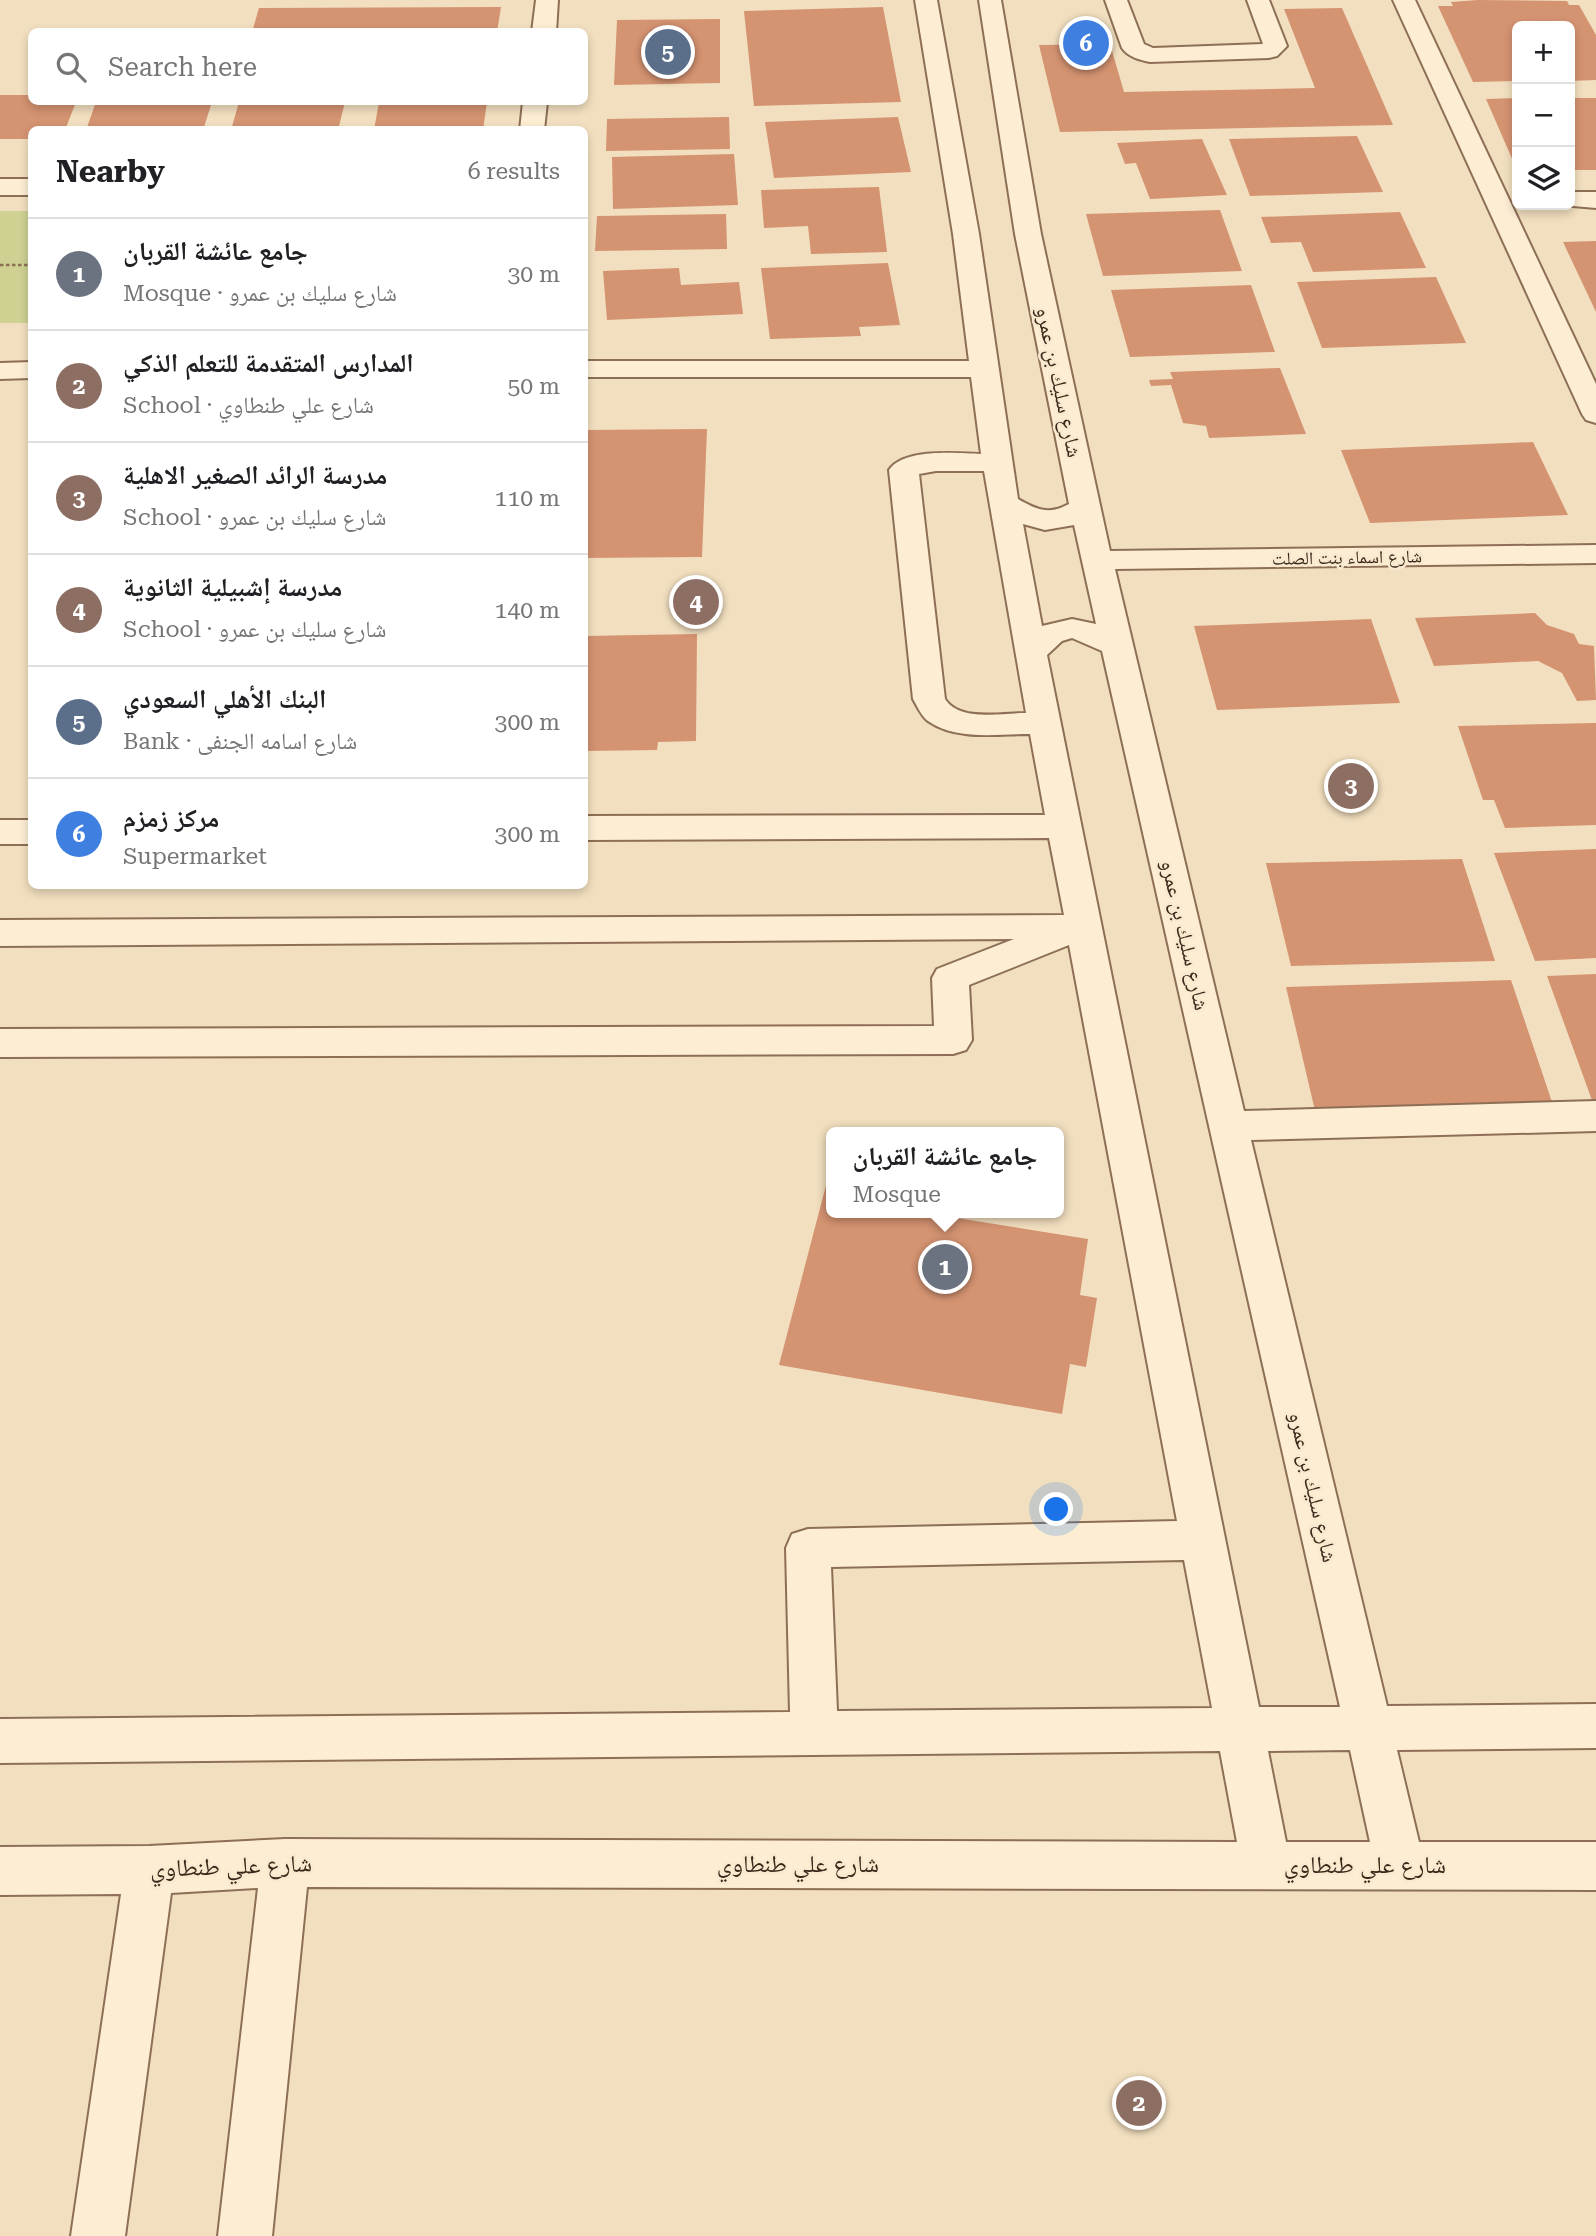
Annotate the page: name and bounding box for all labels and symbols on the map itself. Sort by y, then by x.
pin: 6 [1063,17,1109,69]
pin: 5 [645,26,691,78]
street label: شارع سليك بن عمرو [1030,304,1087,460]
street label: شارع اسماء بنت الصلت [1272,545,1422,570]
pin: 4 [673,576,719,628]
pin: 3 [1328,760,1374,812]
street label: شارع سليك بن عمرو [1155,858,1214,1013]
pin: 1 [922,1241,968,1293]
street label: شارع سليك بن عمرو [1283,1410,1342,1565]
your location [1039,1492,1073,1526]
street label: شارع علي طنطاوي [149,1849,313,1888]
street label: شارع علي طنطاوي [717,1850,879,1883]
street label: شارع علي طنطاوي [1284,1851,1446,1884]
pin: 2 [1116,2077,1162,2129]

